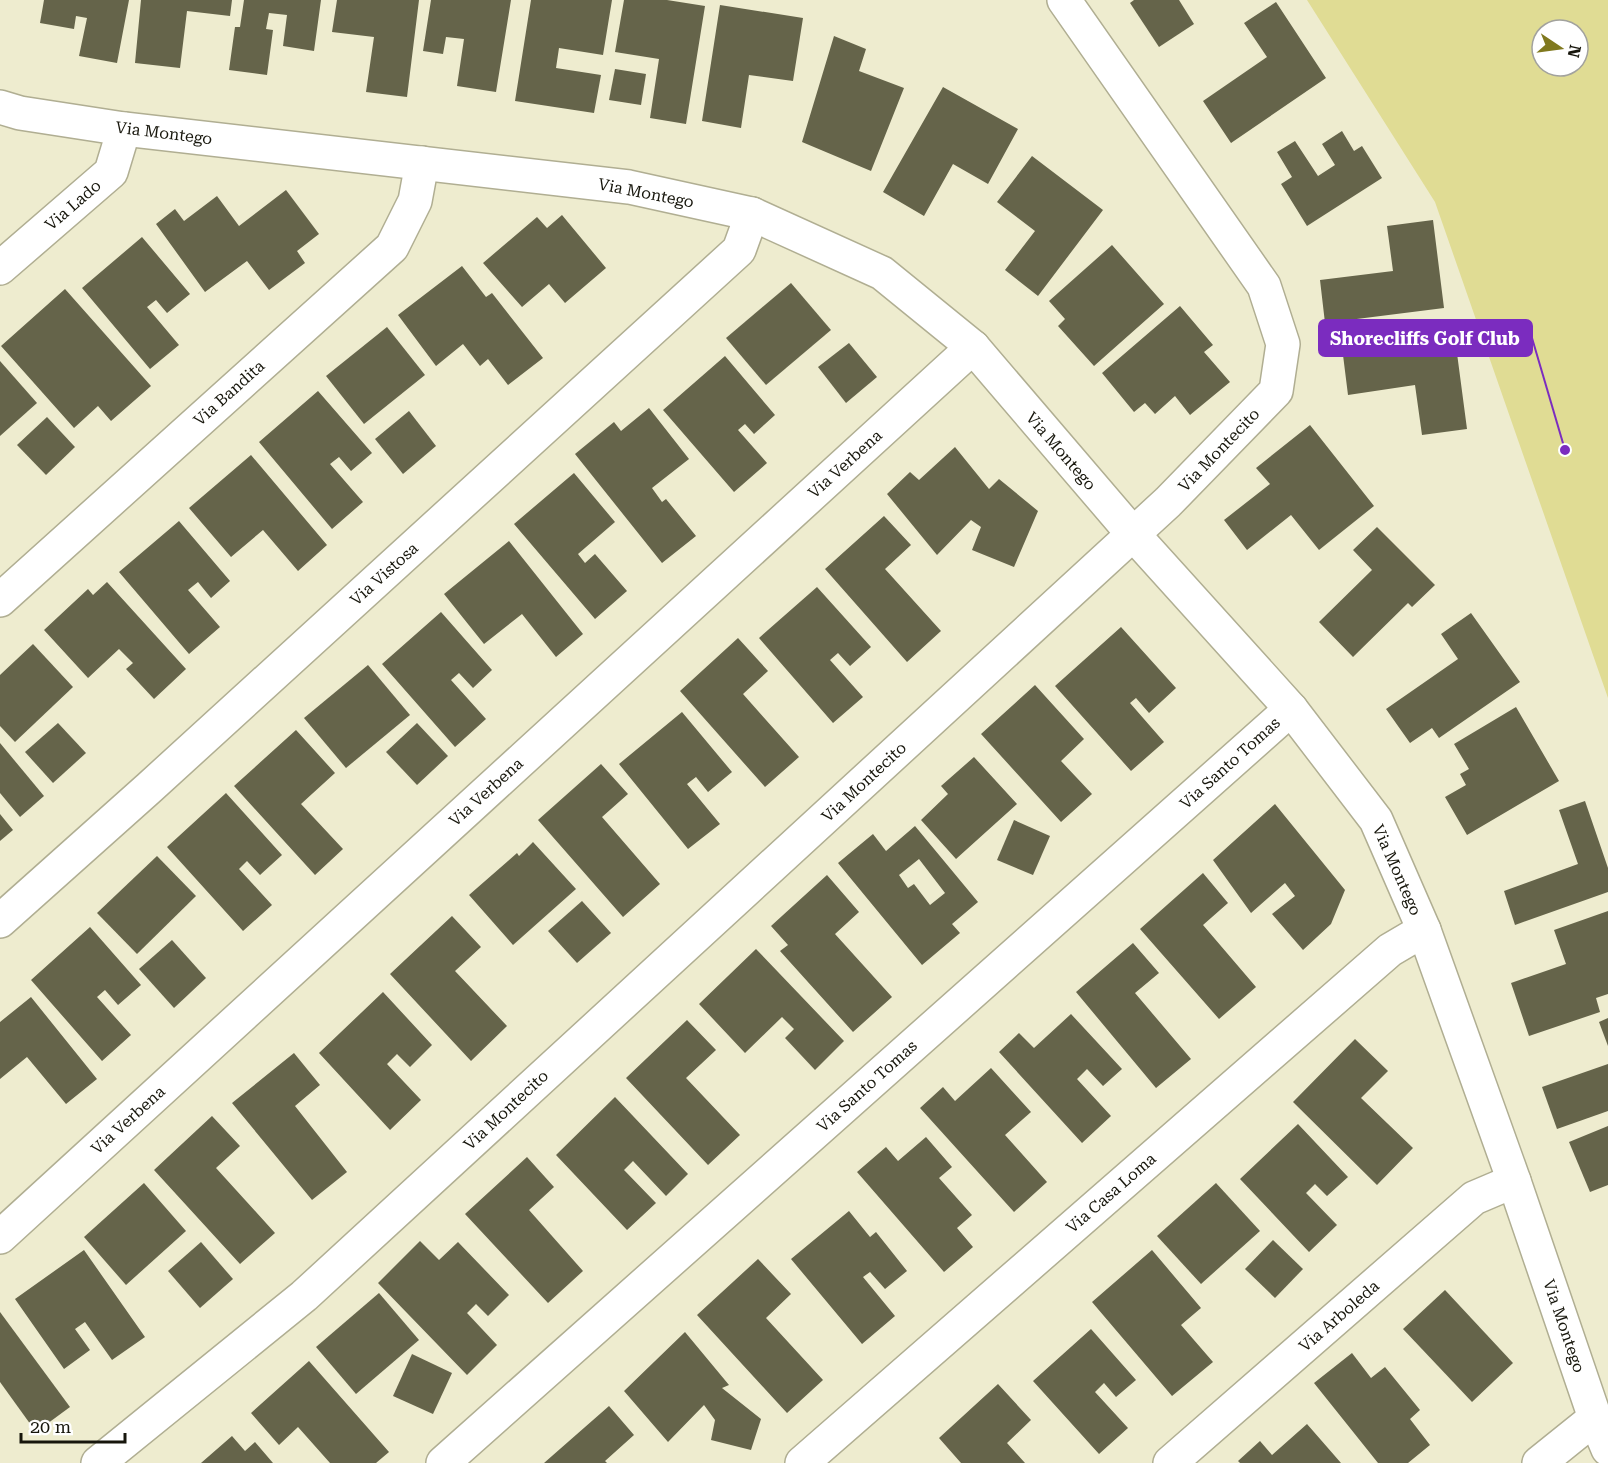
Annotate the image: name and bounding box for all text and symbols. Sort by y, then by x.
north arrow [1530,18,1590,78]
text: N [1563,43,1585,59]
street label: Via Montego [115,118,214,148]
street label: Via Montego [596,174,696,212]
street label: Via Lado [41,176,105,234]
callout: Shorecliffs Golf Club [1319,320,1532,356]
text: Shorecliffs Golf Club [1330,328,1520,349]
street label: Via Bandita [190,356,269,430]
street label: Via Montecito [1174,404,1264,496]
street label: Via Montego [1022,408,1100,494]
street label: Via Verbena [804,426,886,502]
street label: Via Vistosa [346,538,422,609]
street label: Via Santo Tomas [1176,713,1284,813]
street label: Via Montecito [818,738,910,826]
street label: Via Verbena [445,754,527,830]
street label: Via Montego [1369,822,1426,918]
street label: Via Santo Tomas [813,1036,921,1136]
street label: Via Montecito [460,1066,552,1154]
street label: Via Verbena [87,1082,169,1158]
street label: Via Casa Loma [1062,1149,1160,1237]
street label: Via Arboleda [1295,1276,1383,1356]
street label: Via Montego [1539,1277,1589,1375]
scale bar [21,1406,124,1444]
text: 20 m [30,1416,71,1437]

